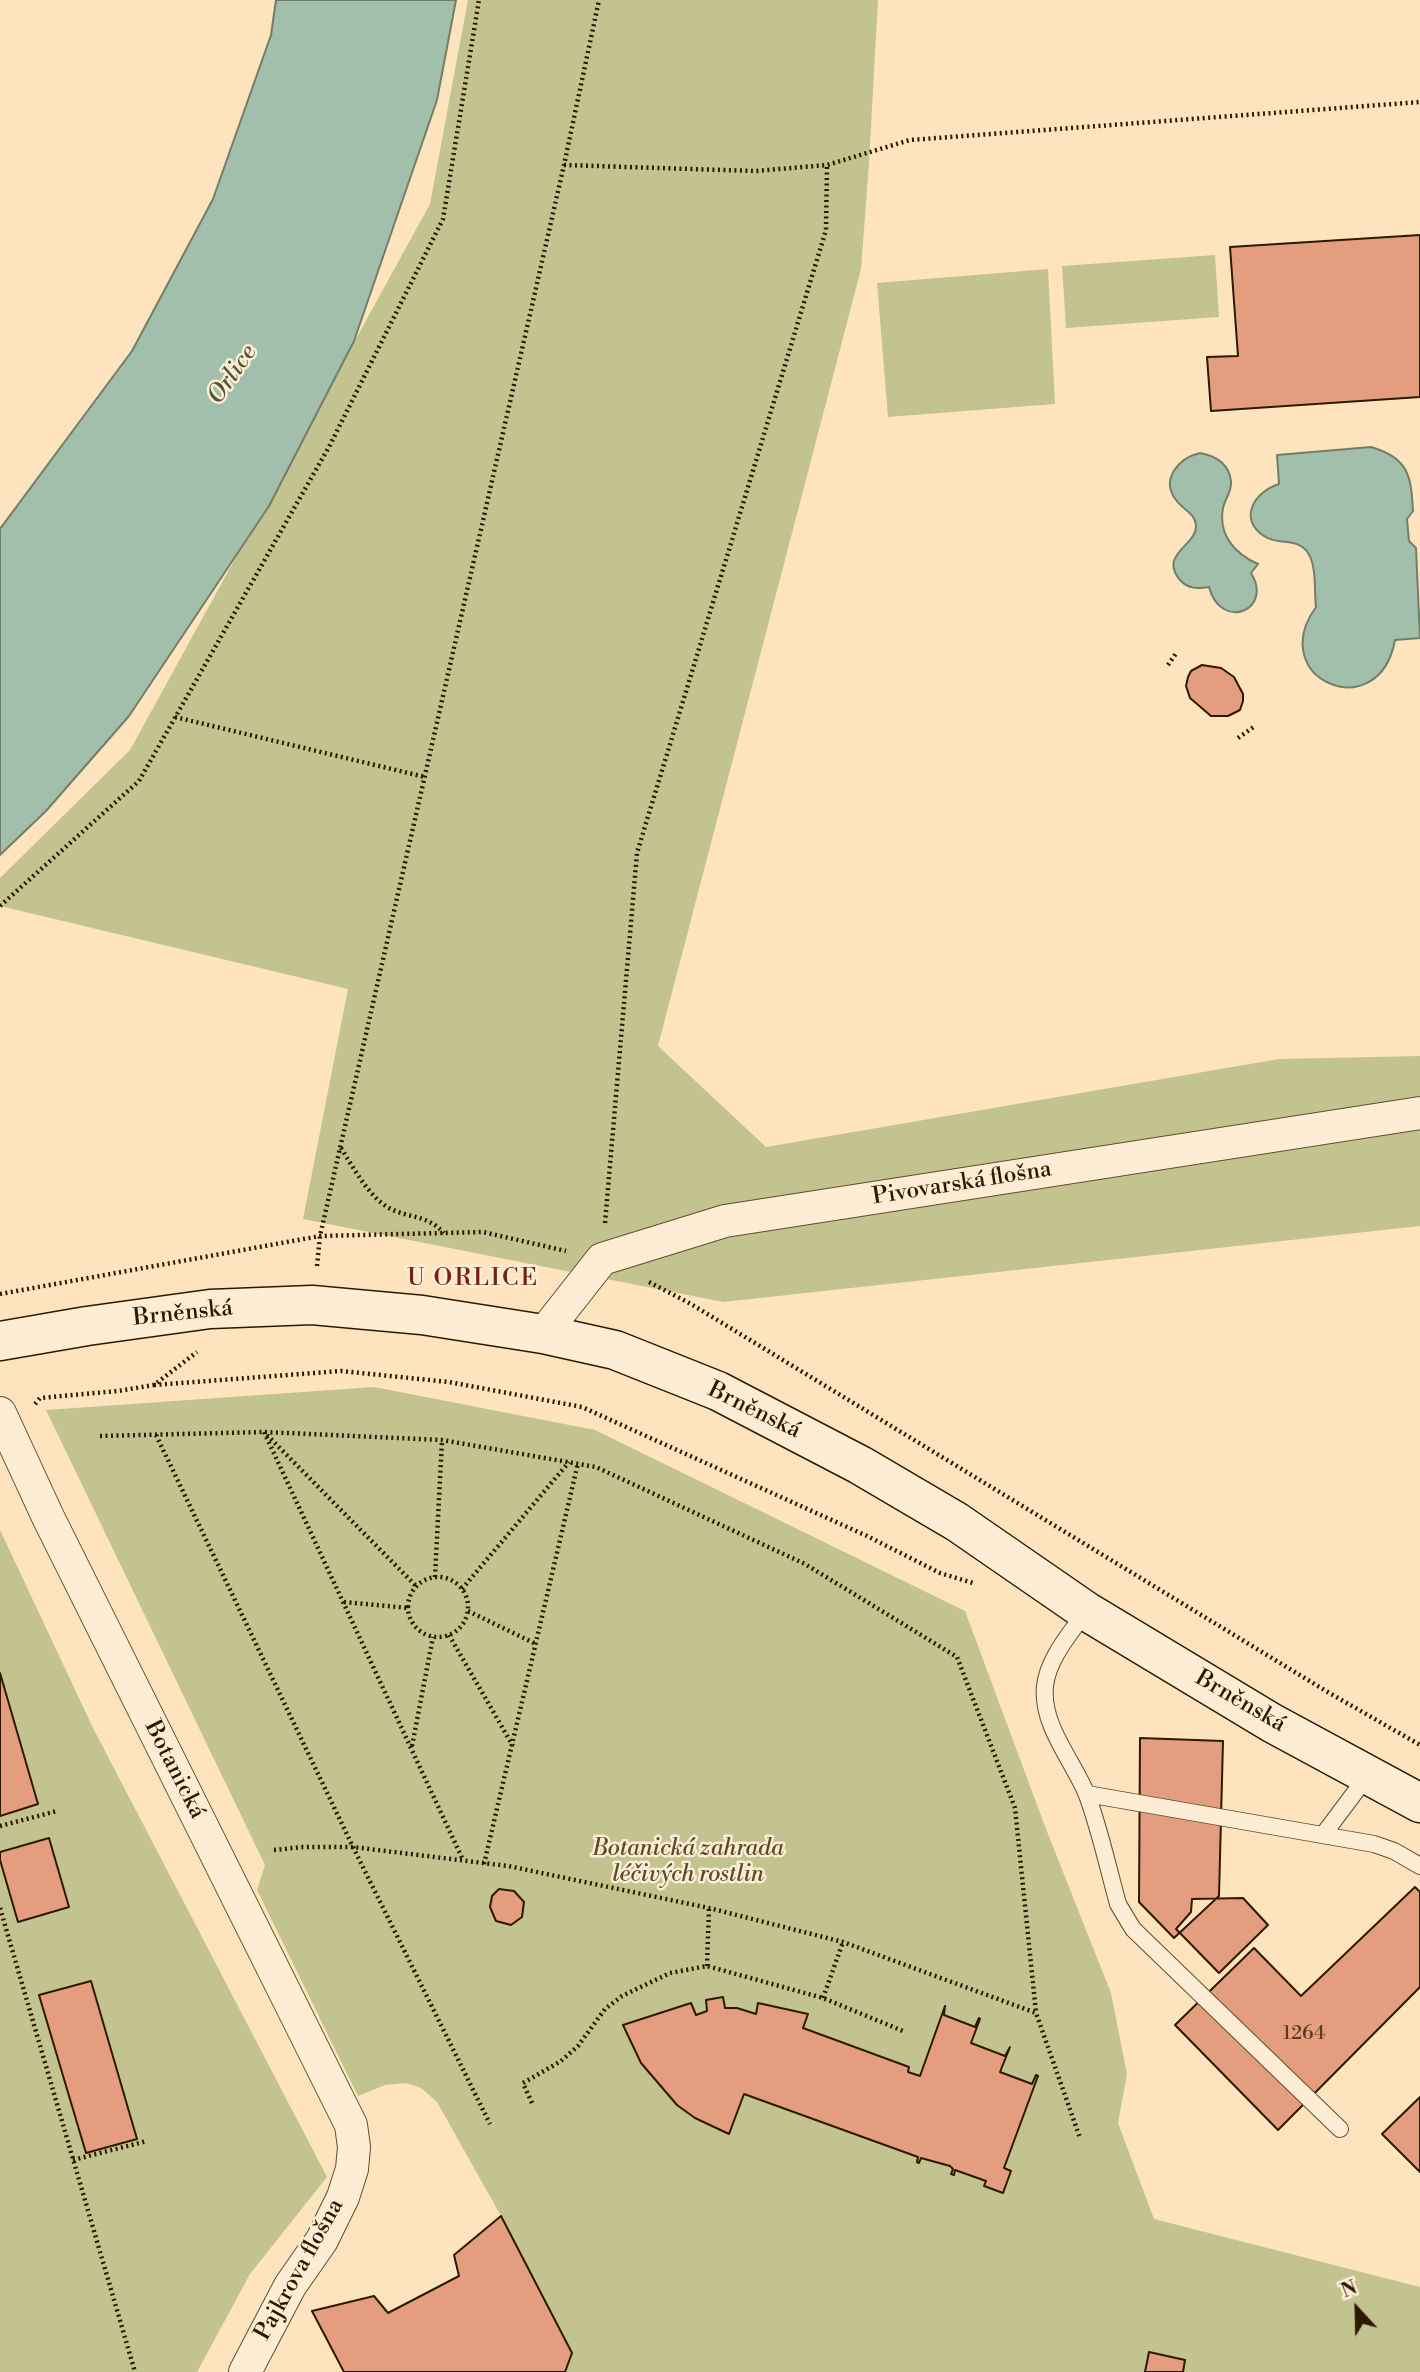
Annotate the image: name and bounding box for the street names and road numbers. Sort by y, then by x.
street label: Pivovarská flošna [870,1156,1054,1212]
street label: Brněnská [132,1295,234,1333]
street label: Brněnská [703,1377,805,1445]
street label: Brněnská [1190,1665,1290,1739]
street label: Botanická [138,1716,210,1824]
street label: Pajkrova flošna [250,2194,350,2346]

